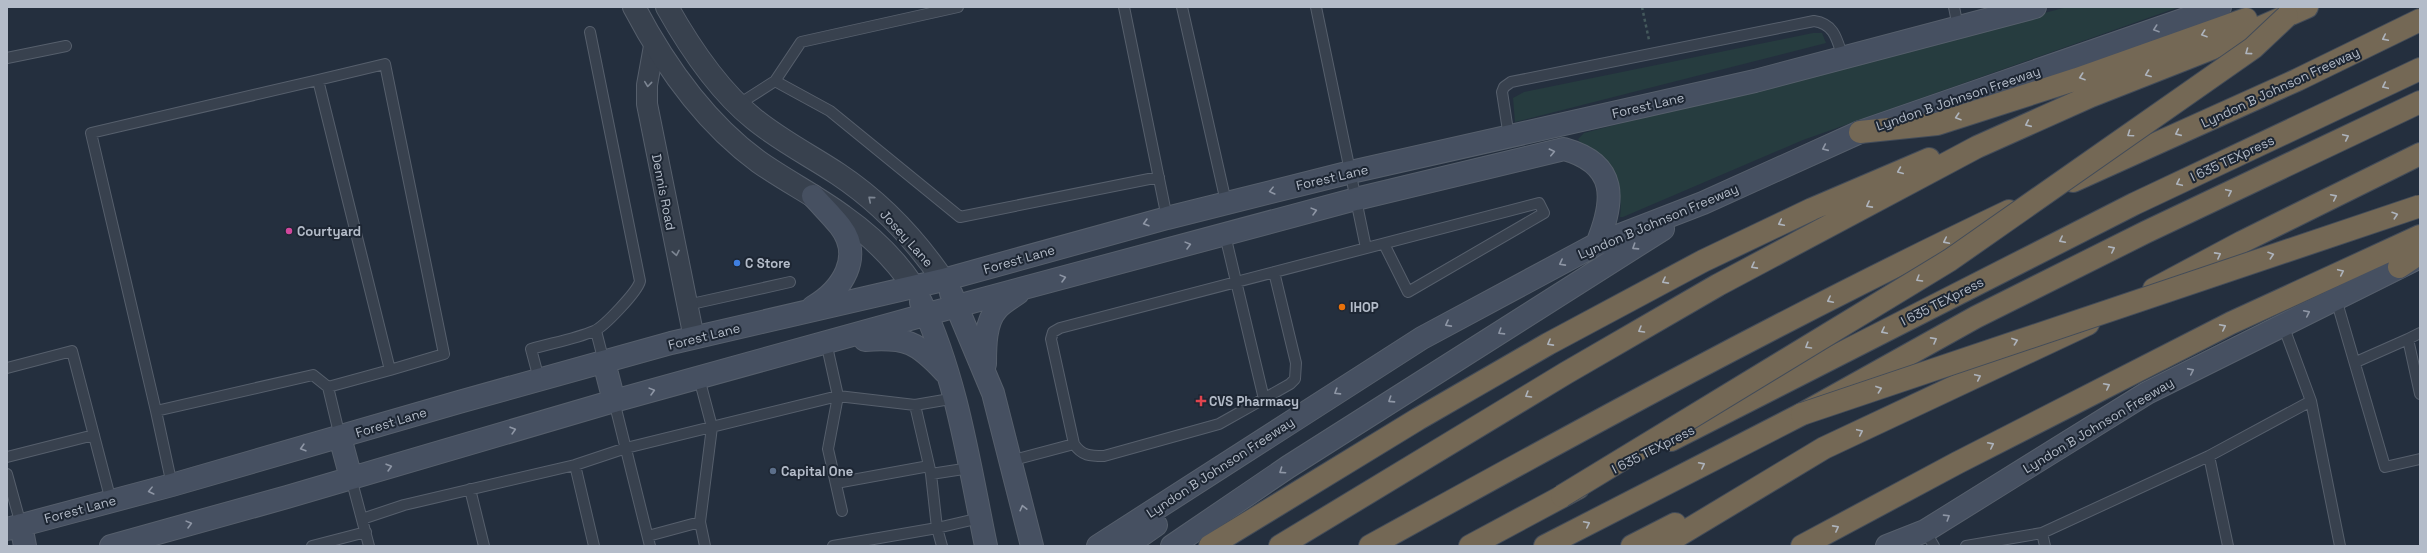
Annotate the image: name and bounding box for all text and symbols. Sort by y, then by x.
one-way arrow [2153,24,2160,33]
one-way arrow [2201,29,2208,38]
one-way arrow [2382,33,2389,40]
street label: Lyndon B Johnson Freeway [2198,43,2362,132]
one-way arrow [2245,47,2252,54]
street label: Lyndon B Johnson Freeway [1874,62,2043,135]
one-way arrow [2144,69,2151,77]
one-way arrow [2078,72,2085,81]
one-way arrow [644,81,653,87]
one-way arrow [2381,81,2389,89]
street label: Forest Lane [1610,89,1686,122]
one-way arrow [1955,112,1962,121]
one-way arrow [2024,119,2032,127]
one-way arrow [2175,128,2182,136]
one-way arrow [2127,129,2134,136]
street label: I 635 TEXpress [2187,131,2277,185]
one-way arrow [2342,134,2350,142]
one-way arrow [1822,143,1829,151]
one-way arrow [1548,148,1555,156]
street label: Dennis Road [648,152,679,232]
street label: Forest Lane [1294,161,1370,194]
one-way arrow [1896,166,1903,174]
one-way arrow [2175,178,2183,186]
street label: Lyndon B Johnson Freeway [1575,180,1741,263]
one-way arrow [1269,187,1275,195]
one-way arrow [2225,189,2232,197]
one-way arrow [2330,194,2338,201]
one-way arrow [868,196,875,203]
one-way arrow [1866,201,1873,208]
street label: Josey Lane [876,206,937,271]
one-way arrow [1310,207,1317,216]
one-way arrow [2391,211,2398,220]
one-way arrow [1778,218,1785,226]
one-way arrow [1143,219,1149,227]
place label: Courtyard [297,223,361,240]
marker: Courtyard [284,226,294,236]
one-way arrow [1943,236,1950,244]
one-way arrow [2059,236,2066,243]
street label: Forest Lane [981,241,1057,278]
one-way arrow [1184,241,1191,250]
one-way arrow [1632,242,1639,249]
one-way arrow [2108,246,2115,254]
one-way arrow [672,250,680,256]
one-way arrow [2214,252,2221,260]
one-way arrow [2267,252,2274,260]
place label: C Store [745,255,791,272]
marker: C Store [732,258,742,268]
one-way arrow [1559,258,1566,265]
one-way arrow [1751,262,1758,269]
one-way arrow [2337,269,2344,277]
street label: I 635 TEXpress [1898,273,1987,330]
one-way arrow [1916,274,1923,281]
one-way arrow [1059,275,1066,283]
one-way arrow [1661,277,1669,284]
one-way arrow [1827,295,1834,303]
place label: IHOP [1350,299,1379,316]
marker: IHOP [1337,302,1347,312]
one-way arrow [2303,311,2310,318]
street label: Forest Lane [666,319,742,354]
one-way arrow [1445,320,1452,327]
one-way arrow [1638,325,1645,332]
one-way arrow [2219,325,2226,332]
one-way arrow [1880,326,1888,334]
one-way arrow [1498,327,1505,334]
one-way arrow [2011,337,2018,346]
one-way arrow [1547,338,1554,346]
one-way arrow [1930,338,1937,345]
one-way arrow [1805,342,1812,349]
one-way arrow [2186,368,2194,376]
one-way arrow [1973,374,1981,382]
street label: Lyndon B Johnson Freeway [2020,374,2177,477]
one-way arrow [2103,384,2110,391]
one-way arrow [1876,385,1883,394]
one-way arrow [648,387,655,396]
one-way arrow [1334,387,1341,395]
one-way arrow [1525,391,1532,398]
place label: CVS Pharmacy [1209,393,1299,410]
marker: CVS Pharmacy [1196,396,1206,406]
one-way arrow [1388,396,1395,403]
street label: Forest Lane [353,404,429,441]
street label: Lyndon B Johnson Freeway [1143,413,1297,522]
street label: I 635 TEXpress [1609,421,1698,478]
one-way arrow [510,426,517,435]
one-way arrow [1855,429,1863,437]
one-way arrow [1987,442,1995,450]
one-way arrow [299,443,306,452]
one-way arrow [1698,462,1706,470]
one-way arrow [385,463,392,472]
place label: Capital One [781,463,853,480]
marker: Capital One [768,466,778,476]
one-way arrow [1279,466,1286,474]
one-way arrow [147,486,154,494]
street label: Forest Lane [42,492,118,527]
one-way arrow [1019,505,1027,511]
one-way arrow [1943,515,1950,522]
one-way arrow [185,520,192,529]
one-way arrow [1583,521,1590,529]
one-way arrow [1832,525,1840,532]

